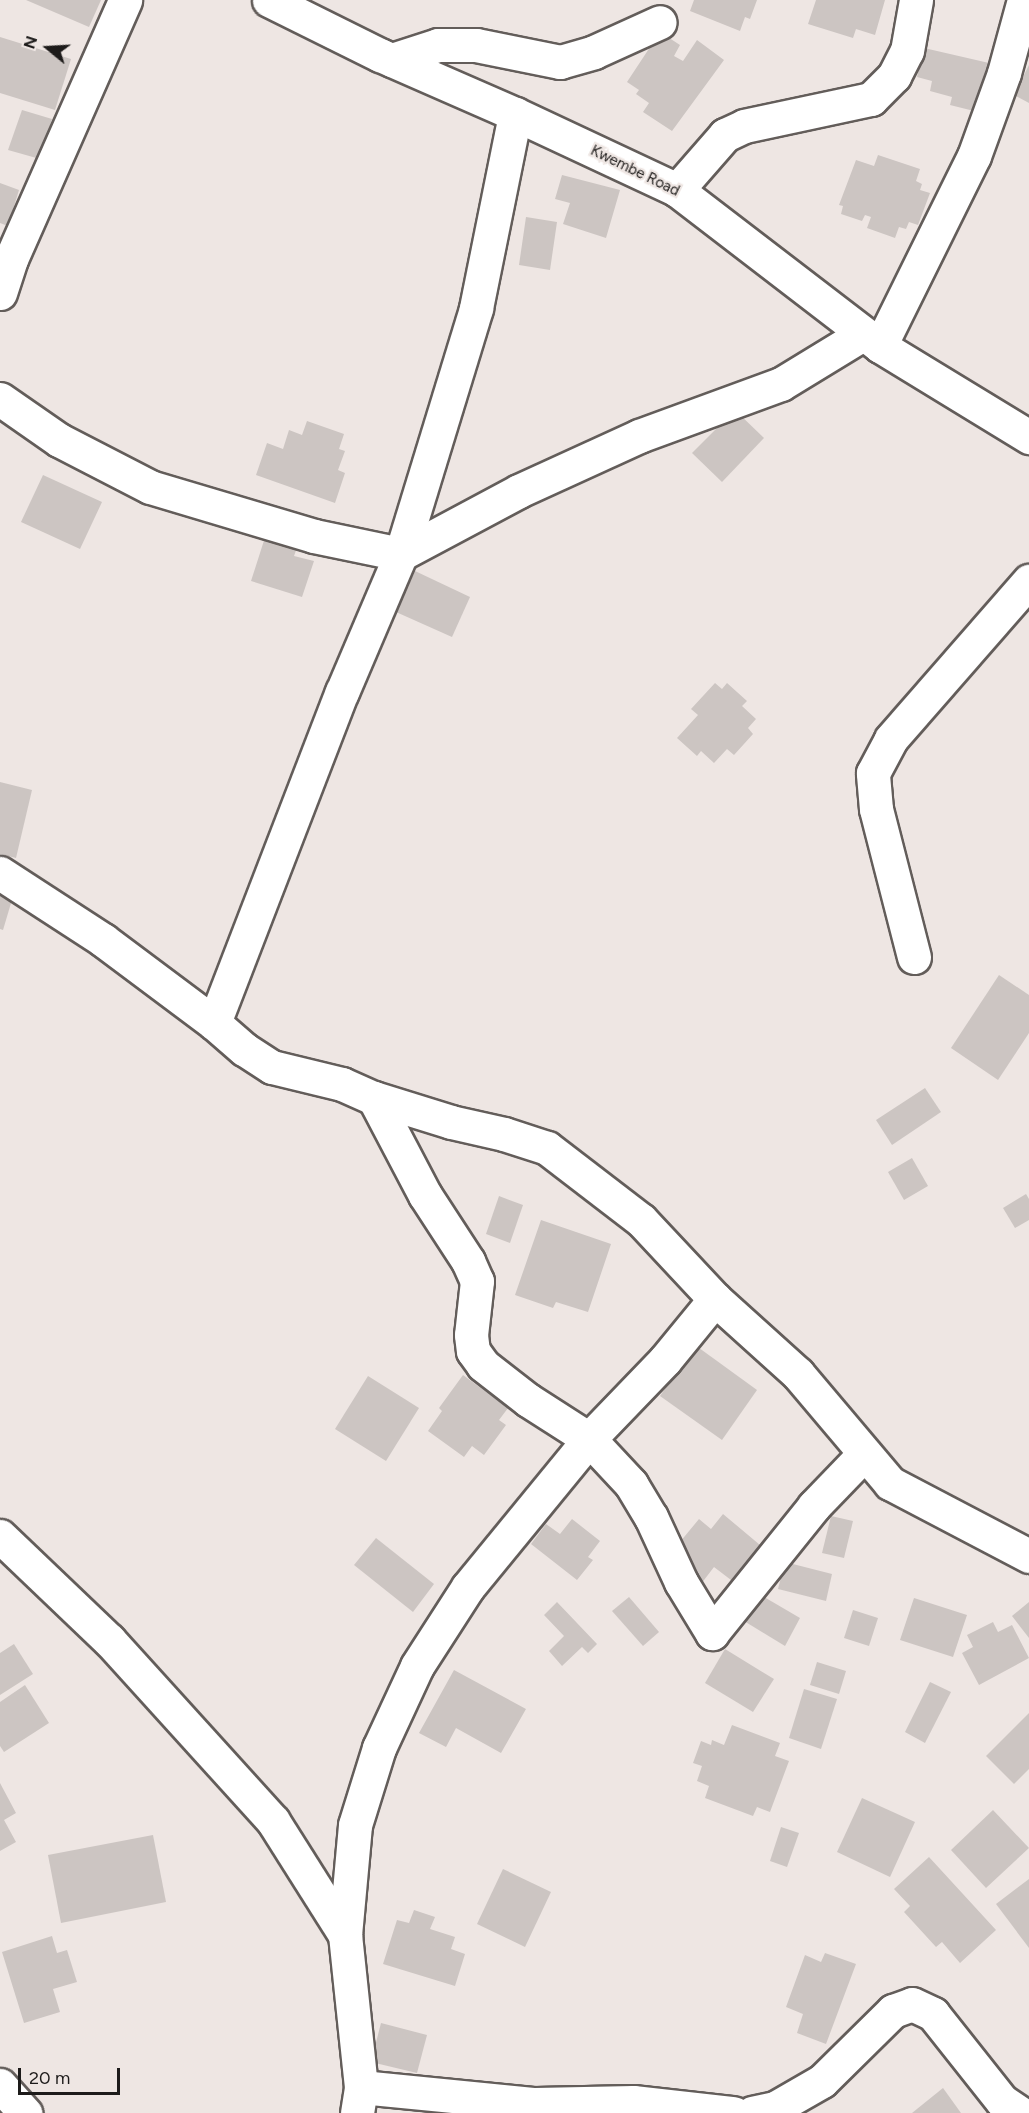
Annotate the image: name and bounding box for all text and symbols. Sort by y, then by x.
north arrow [18,18,78,78]
text: N [19,33,41,51]
street label: Kwembe Road [588,142,682,200]
scale bar [21,2056,123,2094]
text: 20 m [29,2067,70,2089]

